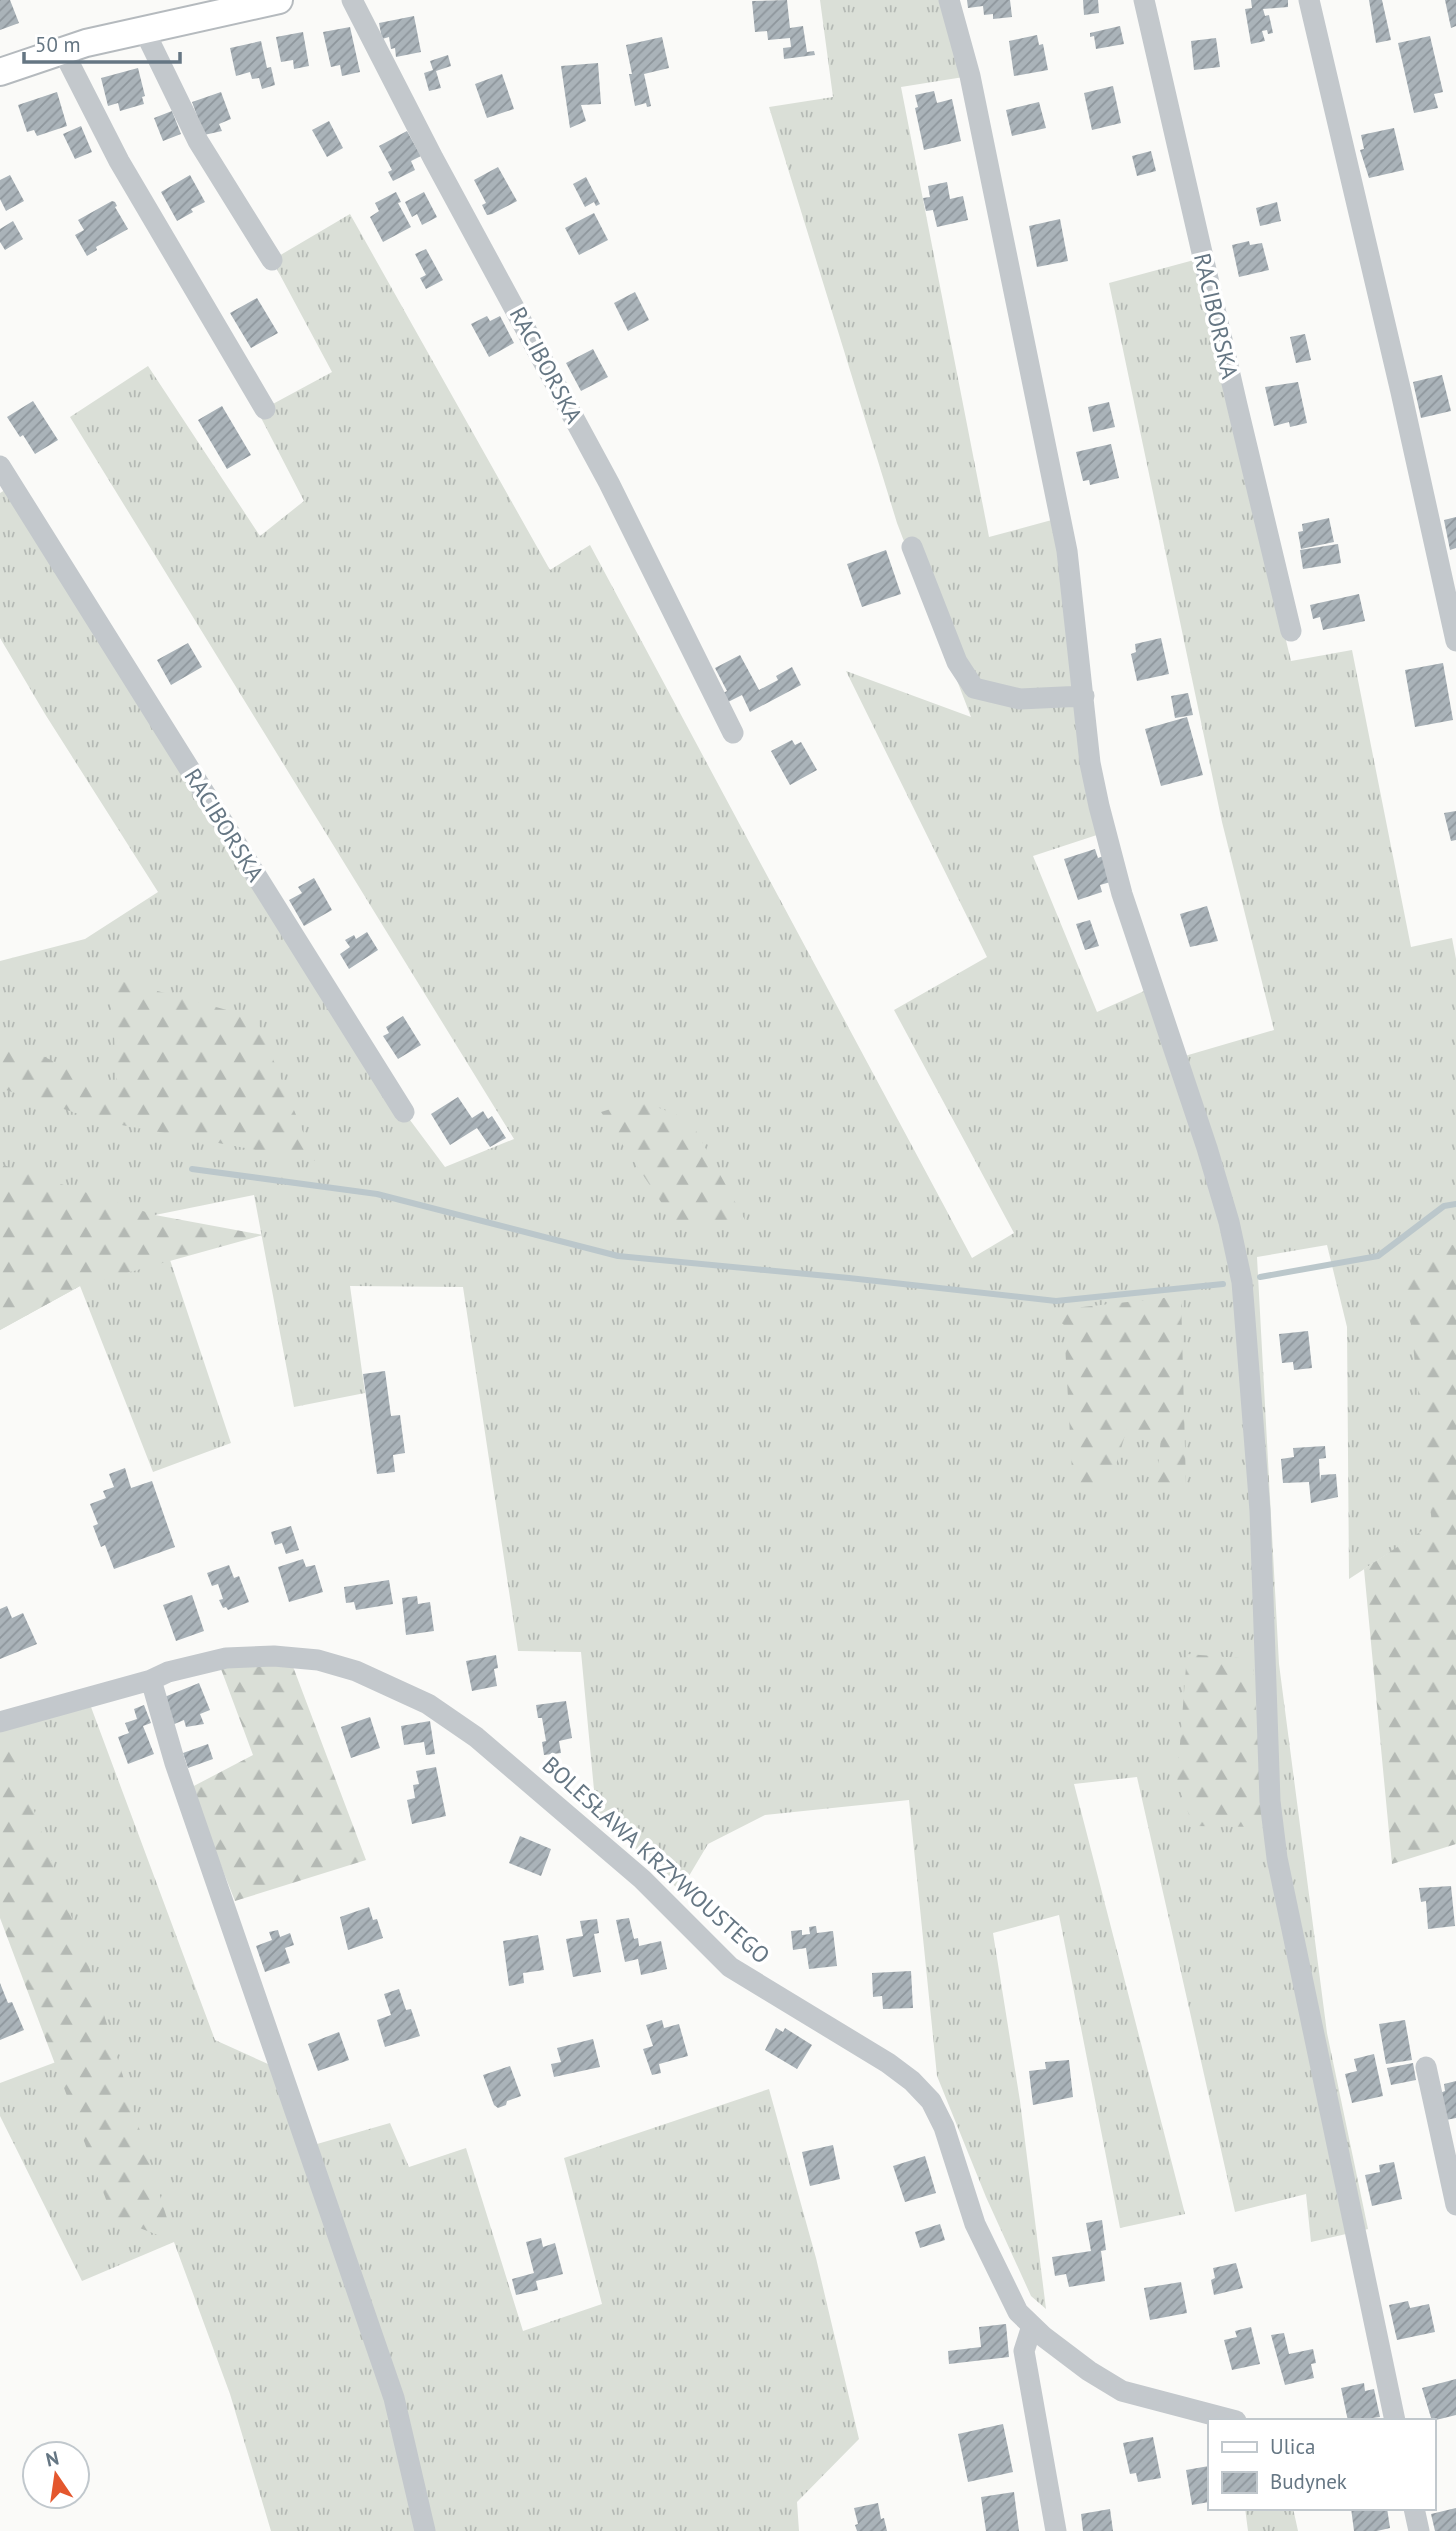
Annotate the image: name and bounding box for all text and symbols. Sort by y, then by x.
scale bar [24,21,180,65]
text: 50 m [35,31,81,58]
street label: RACIBORSKA [1188,250,1245,382]
street label: RACIBORSKA [504,302,589,428]
street label: RACIBORSKA [178,763,271,887]
street label: BOLESŁAWA KRZYWOUSTEGO [537,1750,776,1969]
legend [1208,2419,1435,2510]
text: Ulica [1270,2433,1315,2460]
north arrow [21,2440,91,2510]
text: N [43,2445,61,2472]
text: Budynek [1270,2468,1347,2495]

